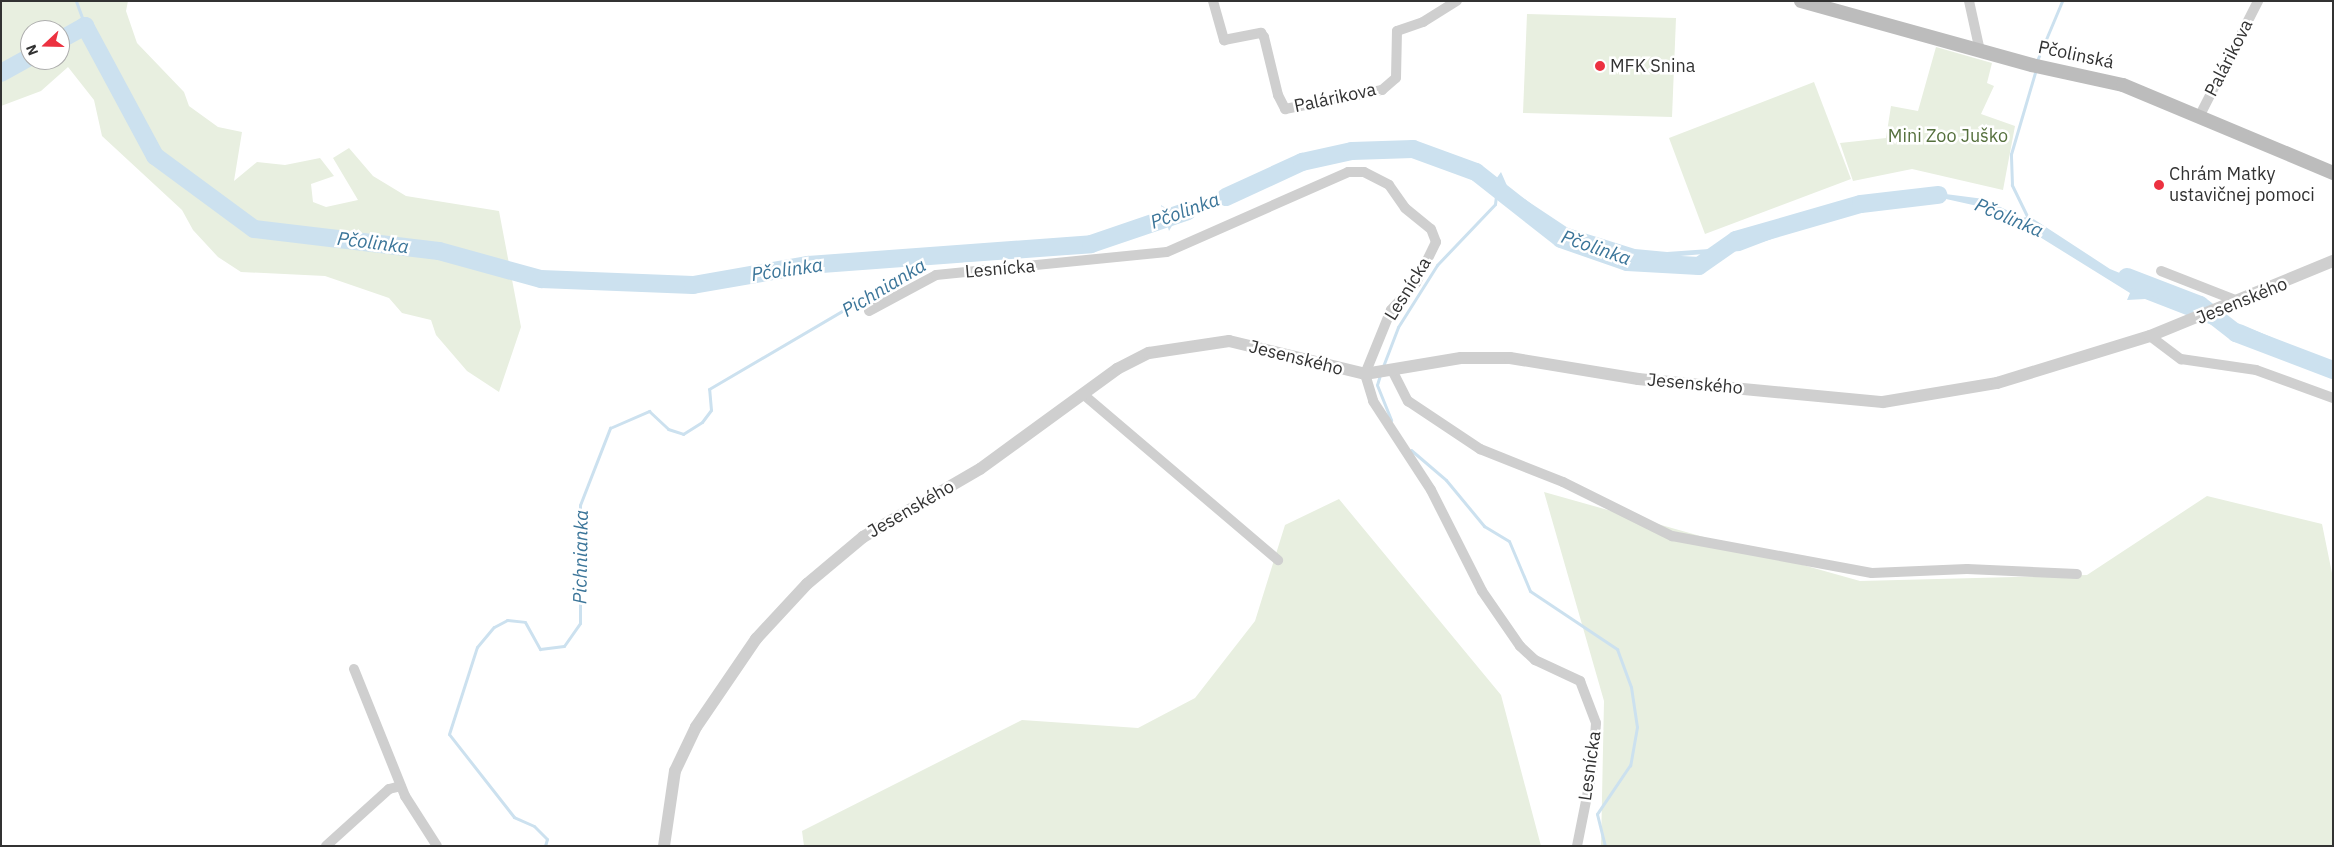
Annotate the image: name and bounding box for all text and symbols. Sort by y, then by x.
street label: Palárikova [2200,16,2258,100]
north arrow [20,20,70,70]
street label: Pčolinská [2036,36,2116,74]
text: N [22,42,42,58]
place label: MFK Snina [1610,55,1695,77]
marker: MFK Snina [1594,60,1606,72]
street label: Palárikova [1292,79,1378,117]
park label: Mini Zoo Juško [1888,125,2008,147]
place label: Chrám Matky ustavičnej pomoci [2169,164,2315,206]
marker: Chrám Matky ustavičnej pomoci [2153,179,2165,191]
water label: Pčolinka [1147,188,1223,234]
water label: Pčolinka [1971,193,2047,243]
water label: Pčolinka [1558,226,1634,270]
water label: Pčolinka [336,227,410,259]
street label: Lesnícka [1380,253,1436,325]
water label: Pčolinka [750,254,824,286]
water label: Pichnianka [838,254,930,322]
street label: Lesnícka [964,255,1036,283]
street label: Jesenského [2193,273,2291,329]
street label: Jesenského [1247,336,1345,380]
street label: Jesenského [1646,369,1744,399]
street label: Jesenského [864,476,958,542]
water label: Pichnianka [569,510,593,604]
street label: Lesnícka [1574,730,1606,802]

